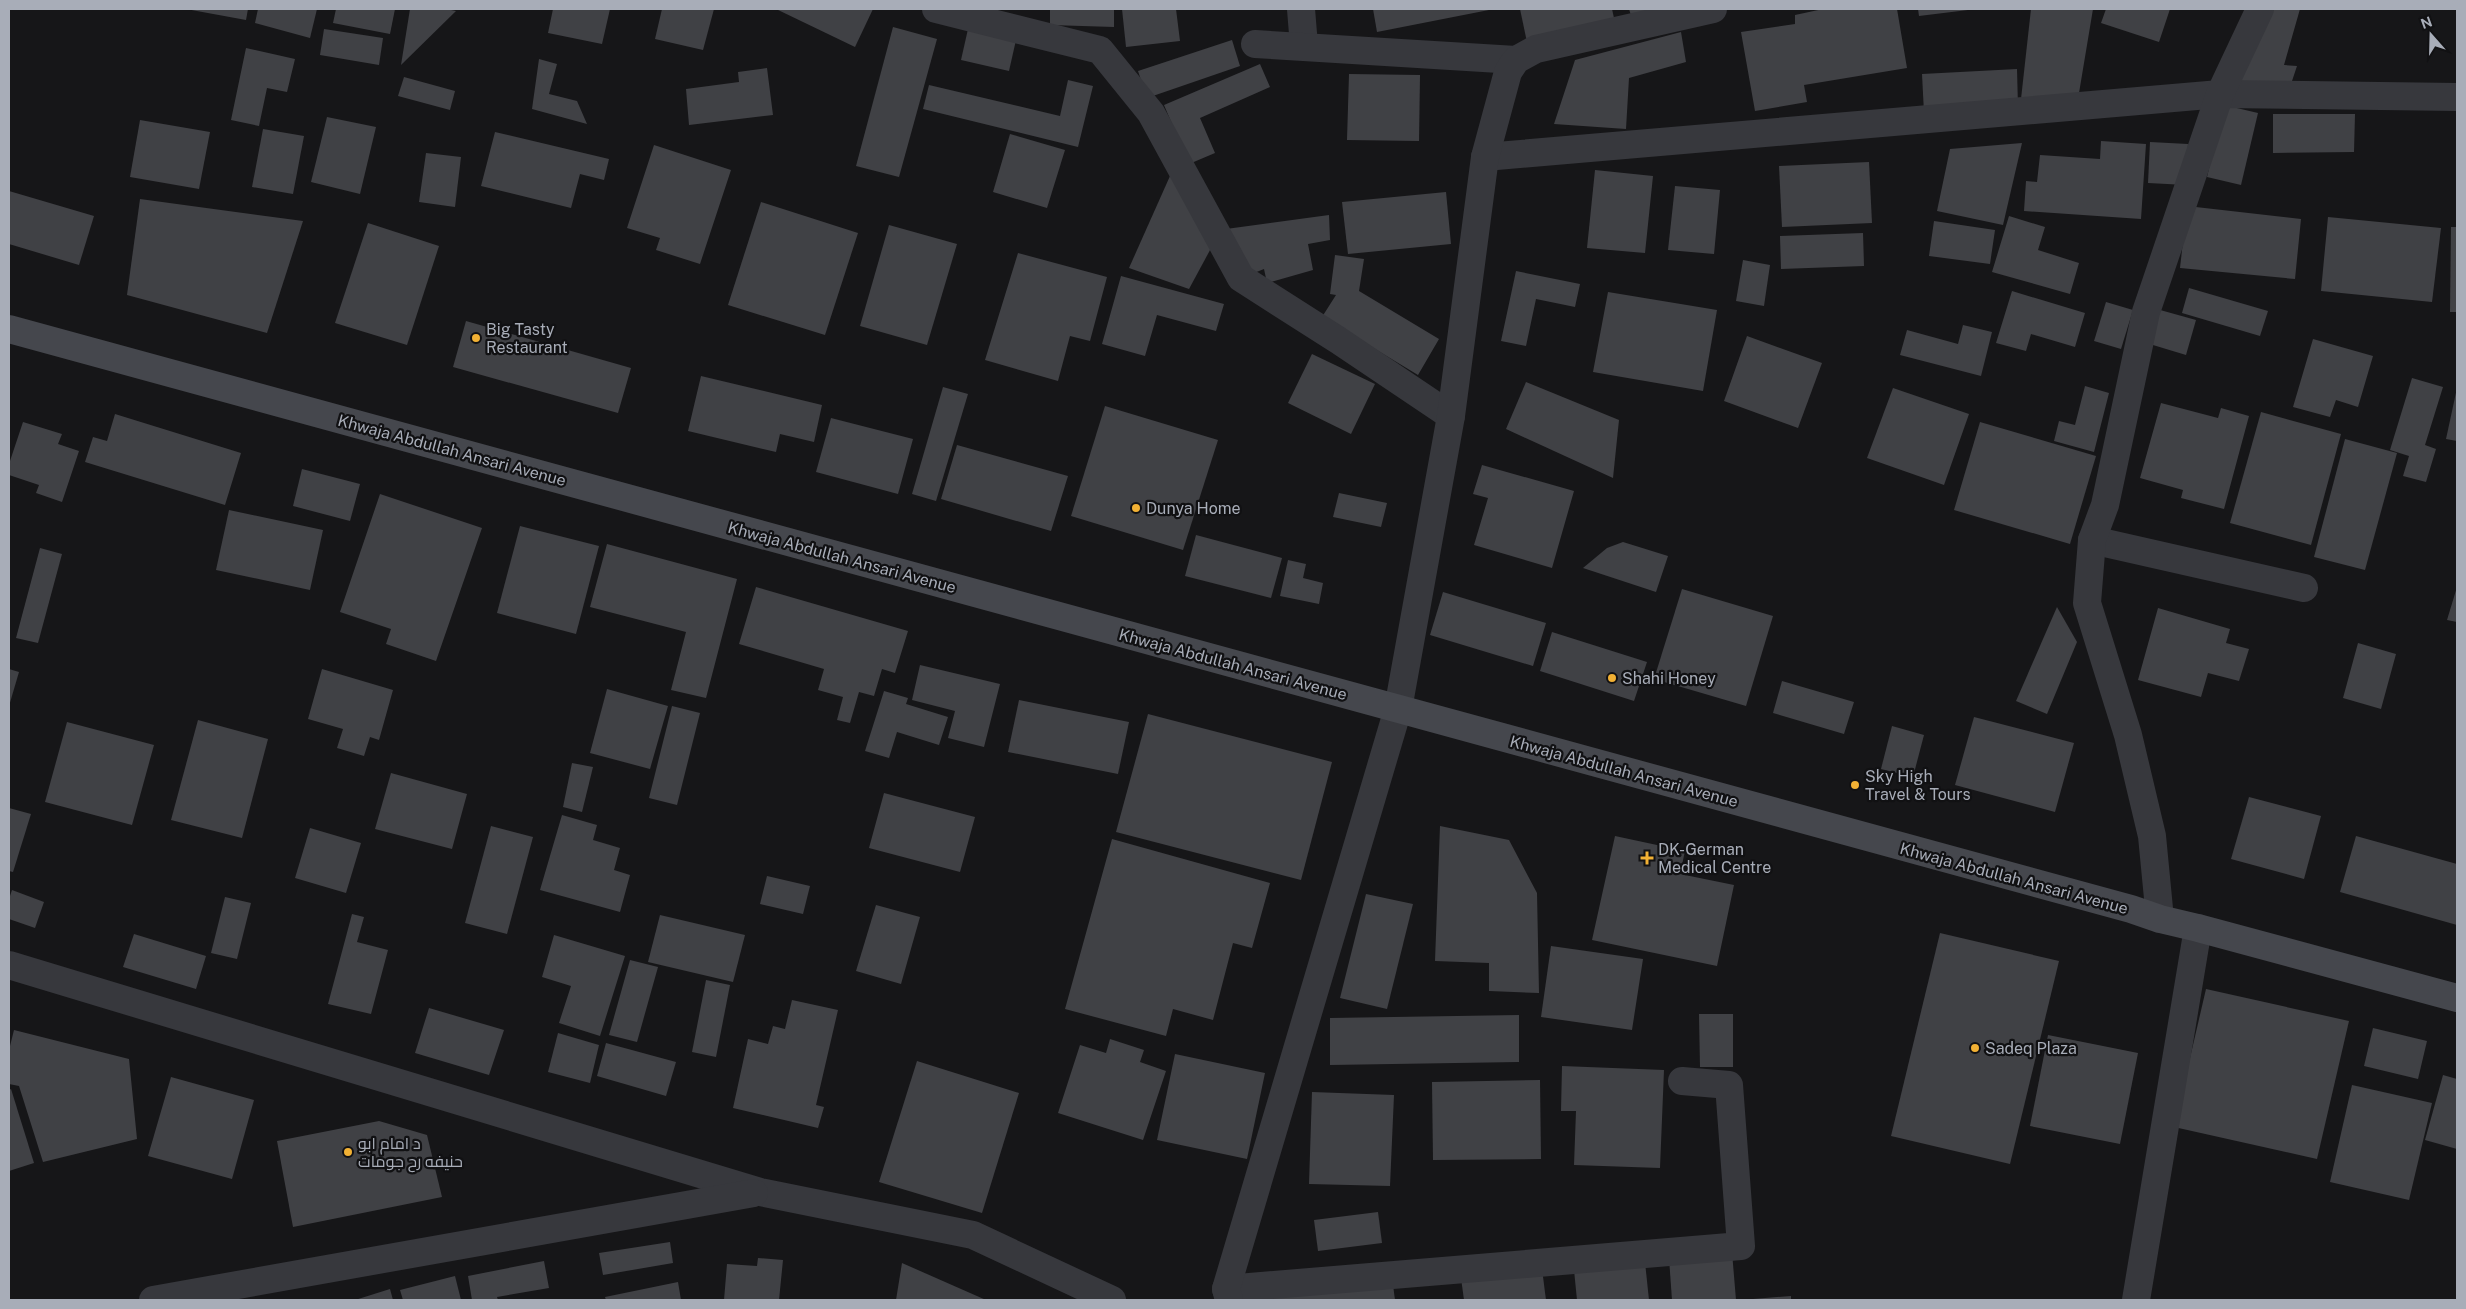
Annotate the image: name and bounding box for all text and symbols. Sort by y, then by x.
north arrow [2406,10,2456,60]
text: N [2419,13,2434,32]
place label: Big Tasty Restaurant [486,320,568,357]
marker: Big Tasty Restaurant [470,332,482,344]
street label: Khwaja Abdullah Ansari Avenue [336,411,568,490]
place label: Dunya Home [1146,499,1241,518]
marker: Dunya Home [1130,502,1142,514]
street label: Khwaja Abdullah Ansari Avenue [726,518,958,597]
street label: Khwaja Abdullah Ansari Avenue [1117,625,1349,704]
place label: Shahi Honey [1622,669,1716,688]
marker: Shahi Honey [1606,672,1618,684]
street label: Khwaja Abdullah Ansari Avenue [1508,732,1740,811]
place label: Sky High Travel & Tours [1865,767,1971,804]
marker: Sky High Travel & Tours [1849,779,1861,791]
street label: Khwaja Abdullah Ansari Avenue [1898,839,2130,918]
place label: DK-German Medical Centre [1658,840,1771,877]
marker: DK-German Medical Centre [1640,851,1654,865]
place label: Sadeq Plaza [1985,1039,2077,1058]
marker: Sadeq Plaza [1969,1042,1981,1054]
place label: د امام ابو حنیفه رح جومات [358,1134,463,1173]
marker: د امام ابو حنیفه رح جومات [342,1146,354,1158]

